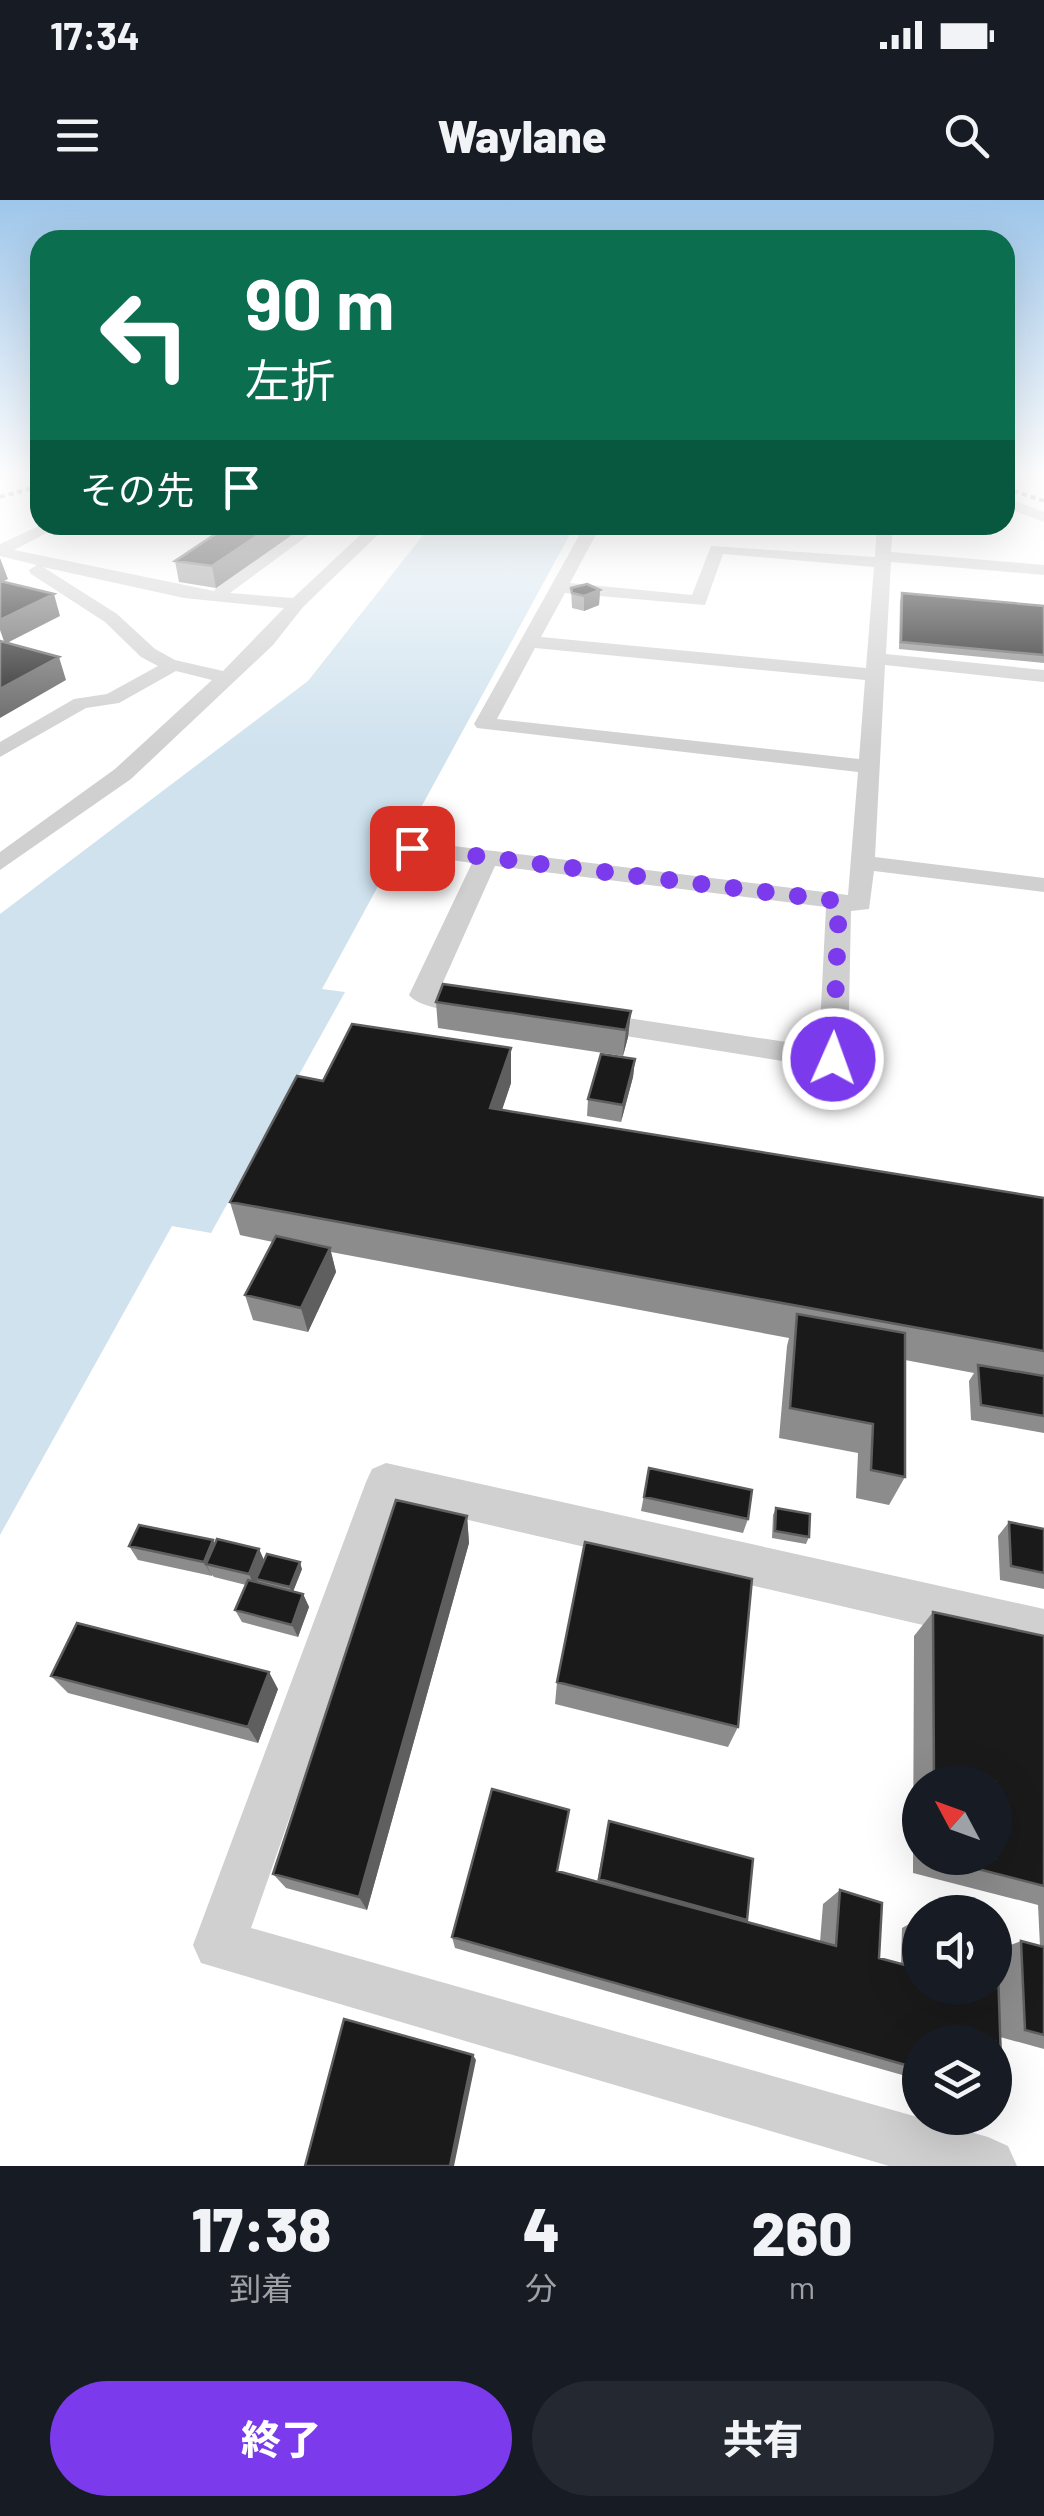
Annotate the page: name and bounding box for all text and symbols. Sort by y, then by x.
text: 17:34 [50,12,140,58]
icon: menu [50,108,105,163]
text: Waylane [437,108,607,162]
icon: search [939,108,994,163]
text: 90 m [245,260,395,344]
icon: left [80,270,210,400]
text: 左折 [245,352,335,406]
icon: arrive [214,460,269,515]
text: その先 [80,466,194,512]
pin [370,806,455,891]
icon: arrive [385,821,440,876]
position arrow [781,1007,885,1111]
north arrow [902,1765,1012,1875]
map controls [902,1765,1012,2135]
button: sound [902,1895,1012,2005]
button: layers [902,2025,1012,2135]
text: 17:38 [191,2192,331,2264]
text: 4 [523,2192,560,2264]
text: 260 [752,2196,853,2268]
text: m [789,2267,815,2305]
text: 到着 [229,2268,293,2306]
text: 分 [525,2268,557,2306]
button: 終了 [50,2381,512,2496]
button: 共有 [532,2381,994,2496]

